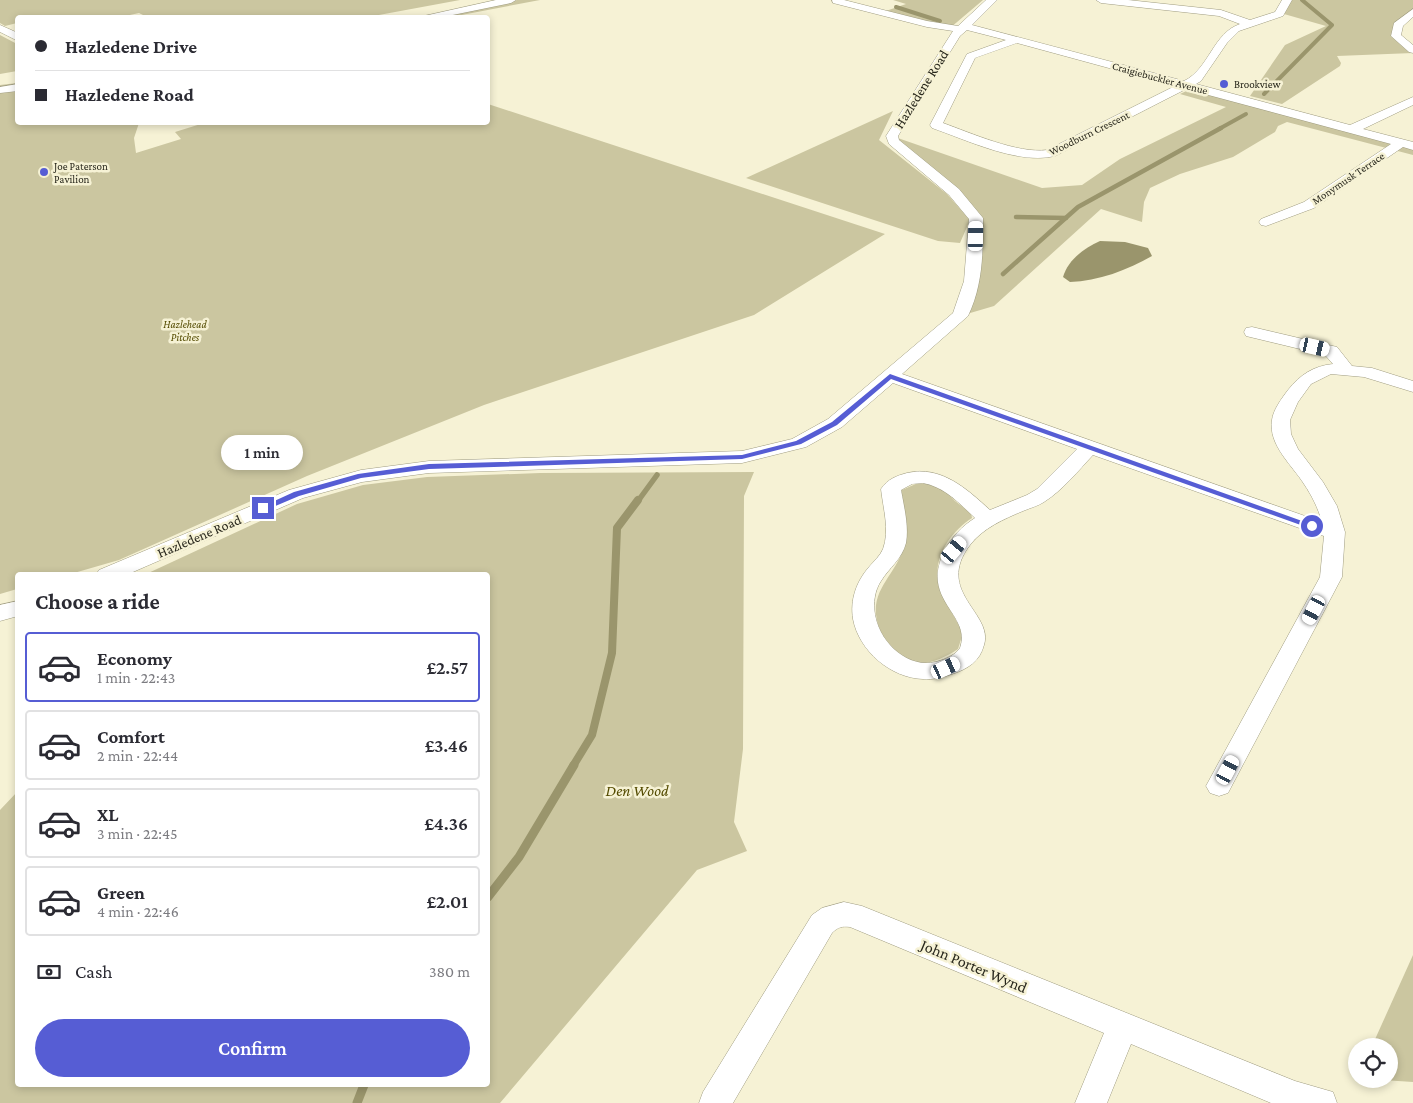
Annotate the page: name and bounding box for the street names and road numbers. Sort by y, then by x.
street label: Hazledene Road [890,46,952,131]
street label: Craigiebuckler Avenue [1111,59,1209,98]
street label: Woodburn Crescent [1047,108,1131,158]
street label: Monymusk Terrace [1310,149,1387,207]
street label: Hazledene Road [155,511,244,561]
street label: John Porter Wynd [916,935,1030,997]

